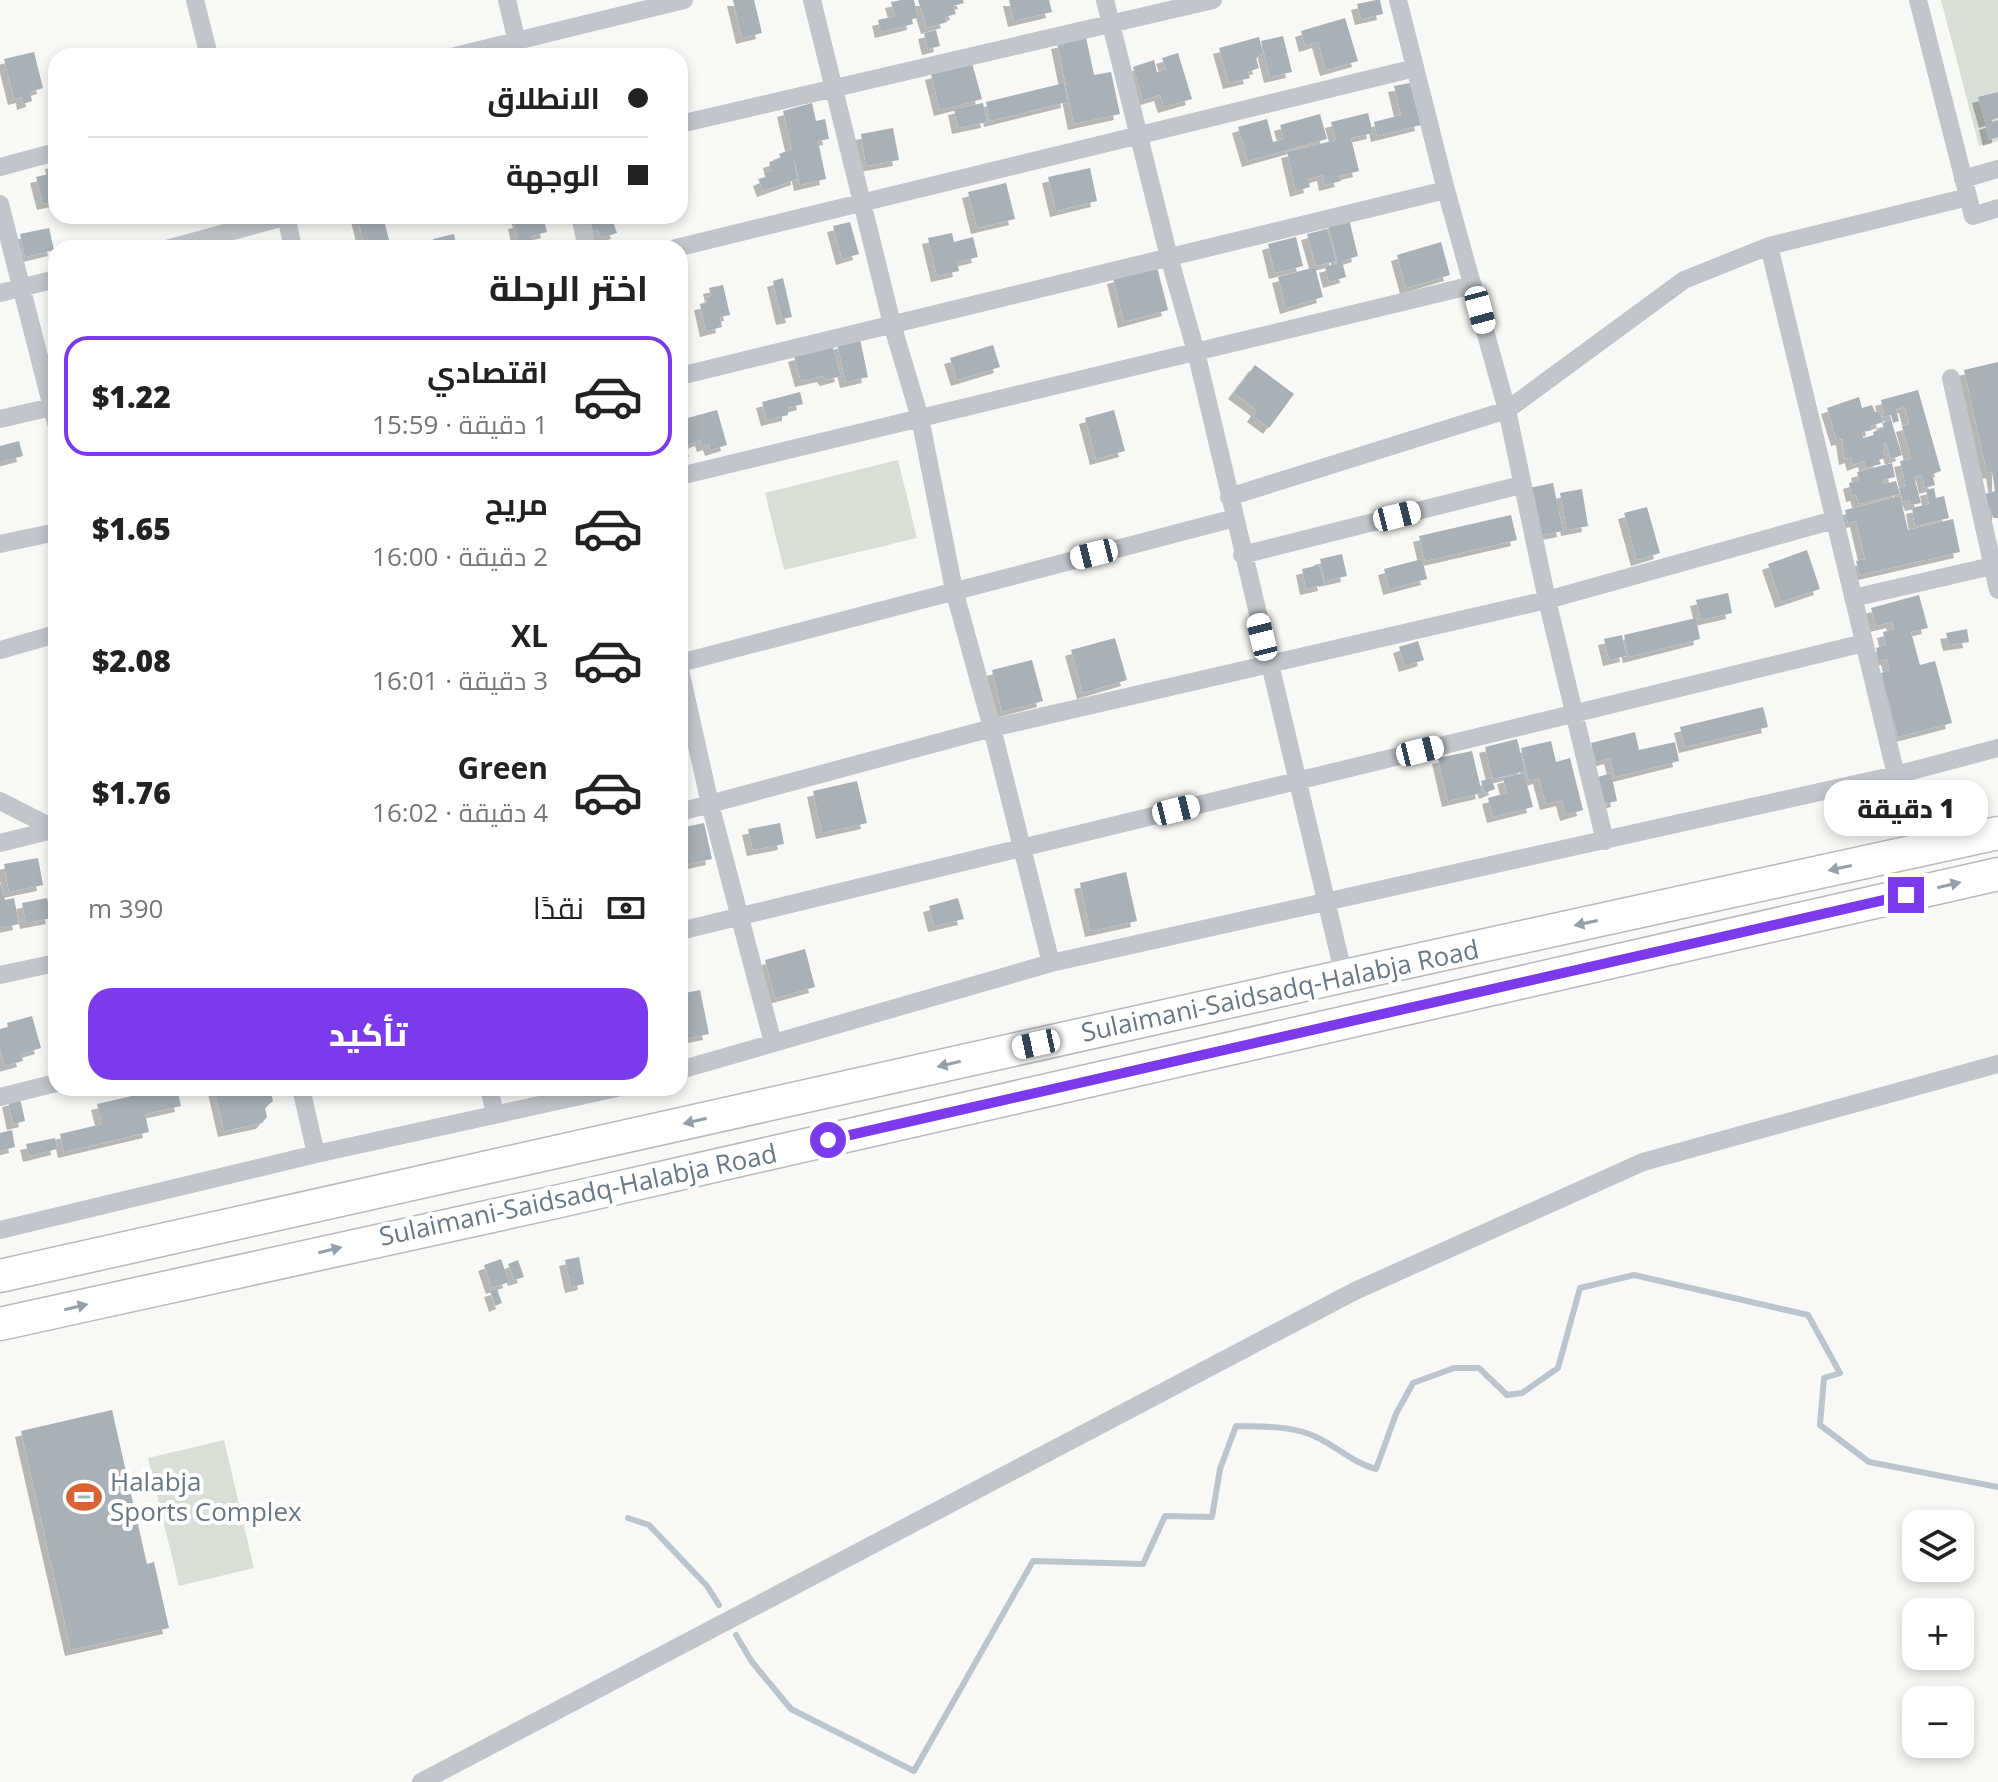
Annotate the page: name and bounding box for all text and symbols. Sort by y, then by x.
text: الانطلاق [487,77,600,118]
text: الوجهة [506,154,600,195]
text: اختر الرحلة [489,263,648,312]
car [1462,284,1498,336]
text: اقتصادي [427,351,548,392]
icon: car [572,360,644,432]
text: $1.22 [92,376,171,417]
text: 1 دقيقة · 15:59 [372,406,548,442]
text: مريح [485,483,548,524]
icon: car [572,492,644,564]
car [1371,499,1423,533]
text: $1.65 [92,508,171,549]
car [1068,537,1120,571]
text: 2 دقيقة · 16:00 [372,538,548,574]
car [1245,611,1279,663]
text: XL [511,615,548,656]
icon: car [572,624,644,696]
text: $2.08 [92,640,171,681]
text: 3 دقيقة · 16:01 [372,662,548,698]
car [1394,734,1446,768]
text: Green [457,747,548,788]
icon: car [572,756,644,828]
text: $1.76 [92,772,171,813]
callout: 1 دقيقة [1824,779,1988,835]
text: 1 دقيقة [1857,790,1955,826]
car [1150,793,1202,827]
text: 4 دقيقة · 16:02 [372,794,548,830]
one-way arrow [1827,862,1852,875]
route end [1888,877,1924,913]
one-way arrow [1937,878,1962,891]
icon: cash [604,886,648,930]
text: نقدًا [533,887,584,928]
text: 390 m [88,890,163,926]
one-way arrow [1573,917,1598,930]
street label: Sulaimani-Saidsadq-Halabja Road [1078,930,1482,1050]
button: تأكيد [88,988,648,1080]
car [1010,1027,1062,1061]
one-way arrow [936,1058,961,1071]
one-way arrow [683,1115,708,1127]
route start [810,1122,846,1158]
street label: Sulaimani-Saidsadq-Halabja Road [376,1134,780,1254]
one-way arrow [317,1243,342,1256]
one-way arrow [64,1300,89,1313]
place label: Halabja Sports Complex [110,1463,302,1529]
sports icon: Halabja Sports Complex [65,1478,103,1516]
map controls [1902,1510,1974,1758]
button: layers [1902,1510,1974,1582]
button: + [1902,1598,1974,1670]
button: − [1902,1686,1974,1758]

